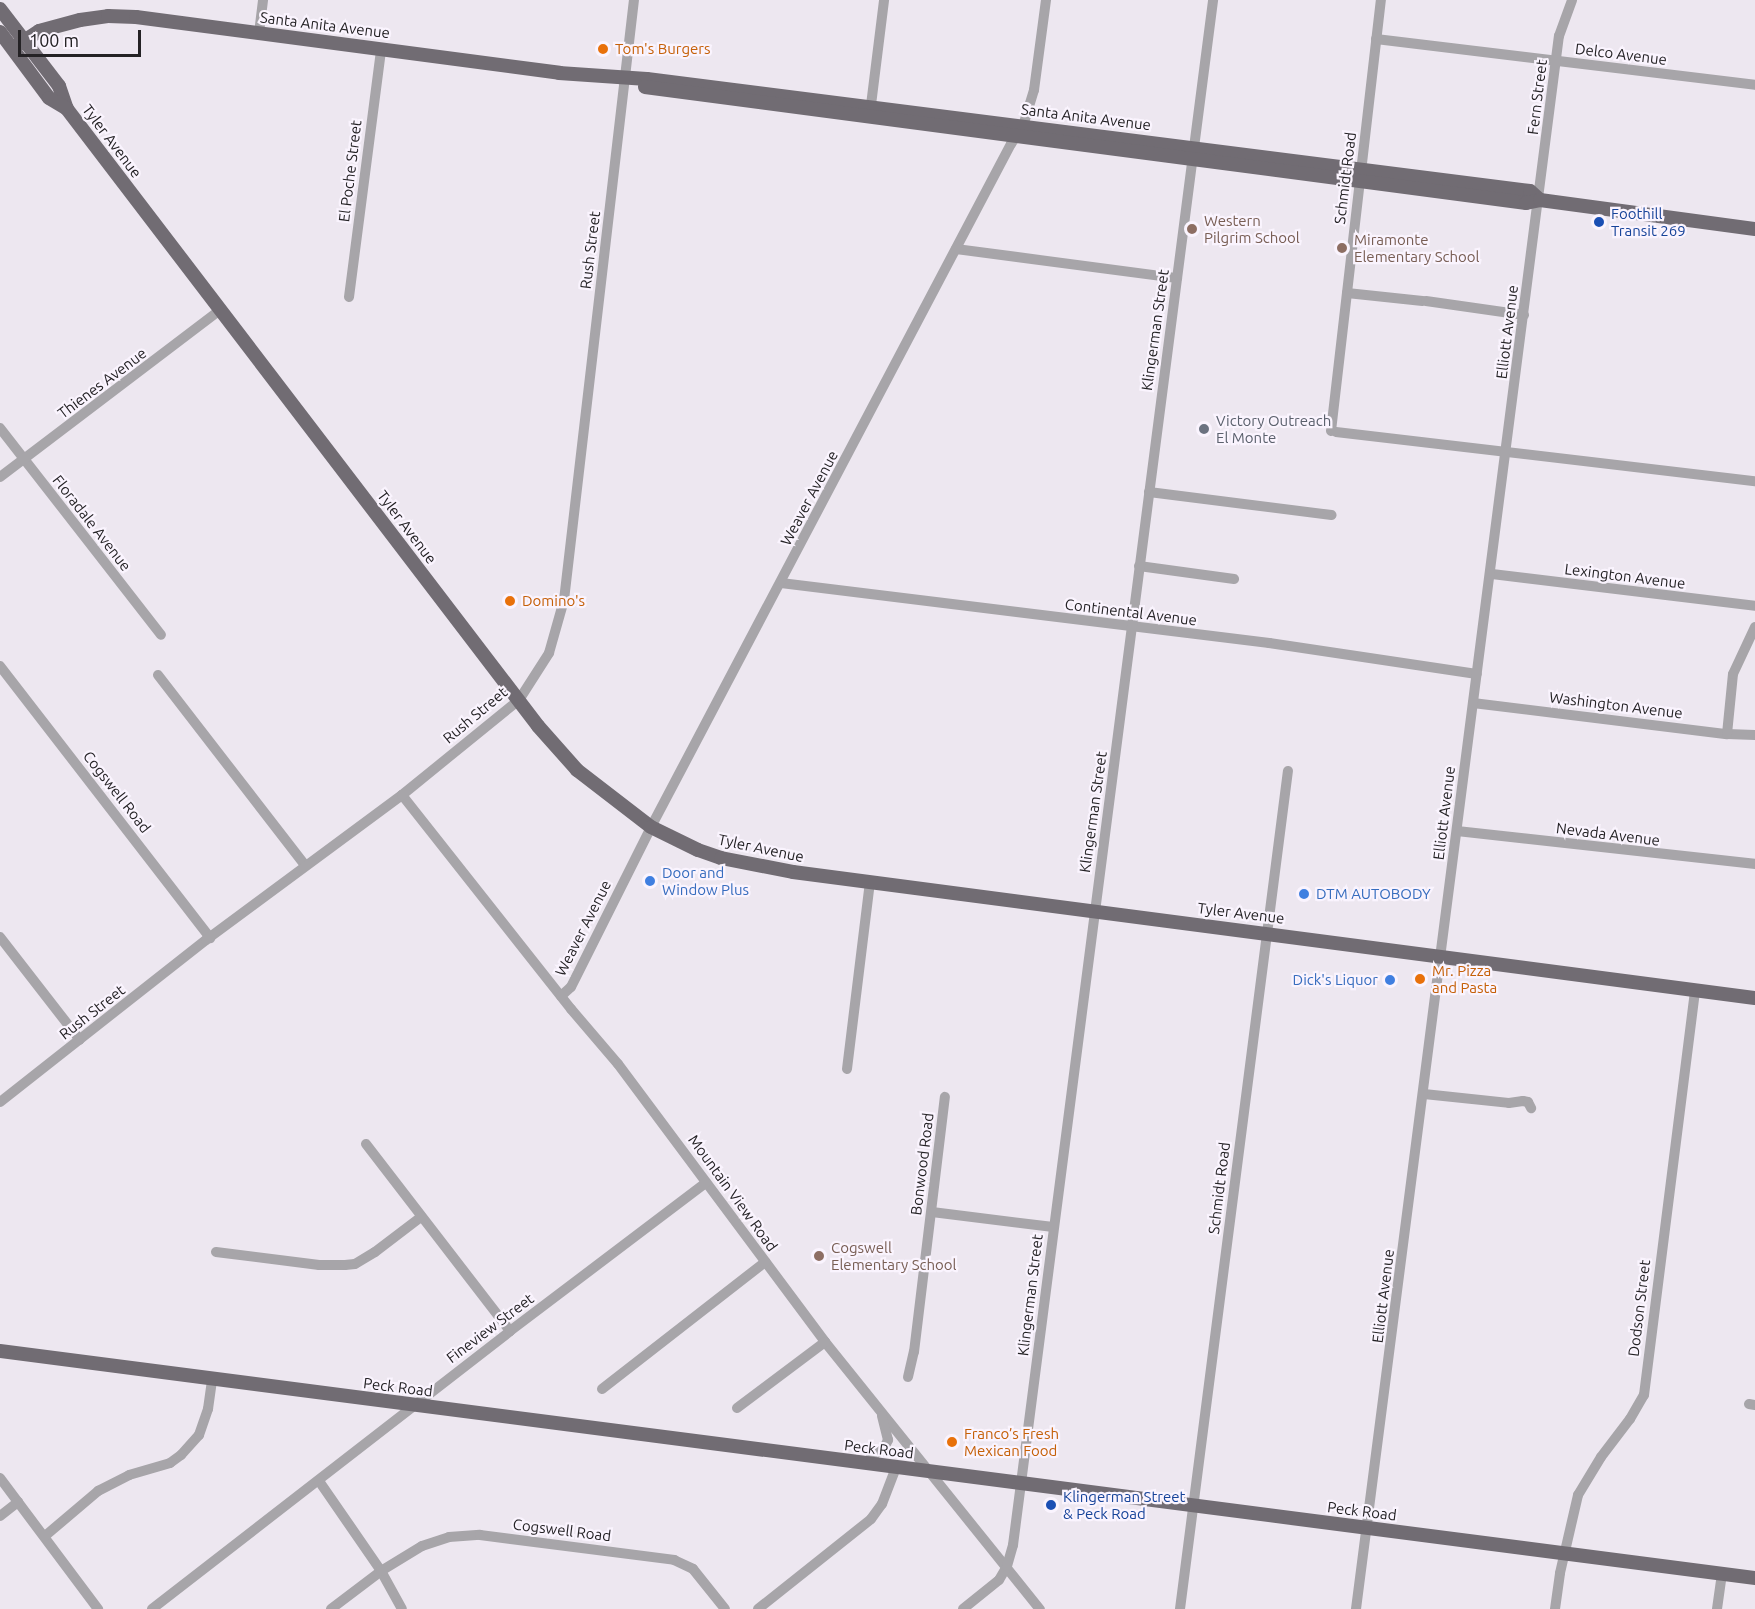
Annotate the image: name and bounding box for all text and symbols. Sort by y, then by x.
street label: Santa Anita Avenue [259,8,391,42]
scale bar [21,18,144,56]
text: 100 m [29,30,79,50]
street label: Delco Avenue [1574,39,1668,69]
place label: Tom's Burgers [615,40,711,58]
marker: Tom's Burgers [596,42,610,56]
street label: Fern Street [1523,58,1551,136]
street label: Santa Anita Avenue [1020,100,1152,134]
street label: Tyler Avenue [79,101,145,181]
street label: El Poche Street [335,119,365,223]
street label: Schmidt Road [1330,131,1360,225]
place label: Foothill Transit 269 [1611,204,1686,239]
street label: Rush Street [576,210,604,290]
place label: Western Pilgrim School [1204,211,1300,246]
marker: Foothill Transit 269 [1592,215,1606,229]
marker: Western Pilgrim School [1185,222,1199,236]
place label: Miramonte Elementary School [1354,230,1480,265]
marker: Miramonte Elementary School [1335,241,1349,255]
street label: Klingerman Street [1138,268,1172,392]
street label: Elliott Avenue [1492,284,1522,380]
street label: Thienes Avenue [54,344,150,422]
place label: Victory Outreach El Monte [1216,411,1331,446]
marker: Victory Outreach El Monte [1197,422,1211,436]
street label: Weaver Avenue [776,447,842,549]
street label: Floradale Avenue [49,472,135,574]
street label: Tyler Avenue [374,487,440,567]
street label: Lexington Avenue [1564,560,1686,592]
place label: Domino's [522,592,585,610]
marker: Domino's [503,594,517,608]
street label: Continental Avenue [1064,595,1198,629]
street label: Rush Street [439,683,511,747]
street label: Washington Avenue [1548,688,1684,722]
street label: Cogswell Road [79,748,155,836]
street label: Klingerman Street [1076,750,1110,874]
street label: Elliott Avenue [1429,765,1459,861]
street label: Nevada Avenue [1555,819,1661,849]
street label: Tyler Avenue [716,830,806,866]
place label: Door and Window Plus [662,863,749,898]
marker: Door and Window Plus [643,874,657,888]
street label: Weaver Avenue [551,877,615,979]
place label: DTM AUTOBODY [1316,885,1431,903]
marker: DTM AUTOBODY [1297,887,1311,901]
street label: Tyler Avenue [1197,899,1285,927]
place label: Mr. Pizza and Pasta [1432,961,1497,996]
place label: Dick's Liquor [1293,971,1378,989]
marker: Mr. Pizza and Pasta [1413,972,1427,986]
marker: Dick's Liquor [1383,973,1397,987]
street label: Rush Street [56,981,128,1043]
street label: Bonwood Road [907,1112,937,1216]
street label: Mountain View Road [685,1131,781,1255]
street label: Schmidt Road [1204,1141,1234,1235]
street label: Klingerman Street [1014,1233,1046,1357]
place label: Cogswell Elementary School [831,1238,957,1273]
street label: Elliott Avenue [1368,1248,1398,1344]
marker: Cogswell Elementary School [812,1249,826,1263]
street label: Dodson Street [1624,1259,1654,1357]
street label: Fineview Street [443,1289,537,1367]
street label: Peck Road [362,1374,434,1400]
place label: Franco’s Fresh Mexican Food [964,1424,1059,1459]
marker: Franco’s Fresh Mexican Food [945,1435,959,1449]
street label: Peck Road [843,1436,915,1462]
place label: Klingerman Street & Peck Road [1063,1487,1185,1522]
marker: Klingerman Street & Peck Road [1044,1498,1058,1512]
street label: Peck Road [1326,1498,1398,1524]
street label: Cogswell Road [512,1515,612,1545]

